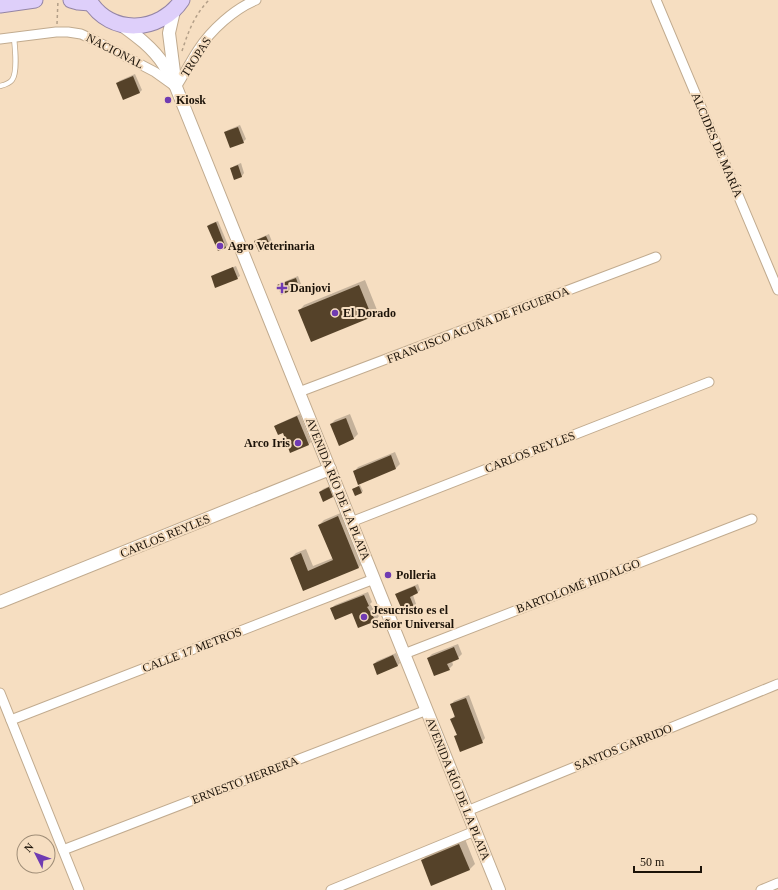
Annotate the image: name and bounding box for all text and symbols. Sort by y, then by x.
street label: NACIONAL [84,31,146,71]
street label: TROPAS [178,34,214,80]
street label: ALCIDES DE MARÍA [689,90,746,200]
place label: Kiosk [176,93,206,107]
marker: Kiosk [163,95,173,105]
place label: Agro Veterinaria [228,239,315,253]
marker: Agro Veterinaria [215,241,225,251]
place label: Danjovi [290,281,331,295]
marker: Danjovi [277,283,287,293]
street label: FRANCISCO ACUÑA DE FIGUEROA [385,284,572,366]
place label: El Dorado [343,306,396,320]
marker: El Dorado [330,308,340,318]
street label: AVENIDA RÍO DE LA PLATA [303,416,373,563]
street label: CARLOS REYLES [483,428,577,476]
place label: Arco Iris [244,436,290,450]
marker: Arco Iris [293,438,303,448]
street label: CARLOS REYLES [118,512,212,560]
street label: BARTOLOMÉ HIDALGO [514,556,642,616]
place label: Polleria [396,568,436,582]
marker: Polleria [383,570,393,580]
place label: Jesucristo es el Señor Universal [372,603,455,631]
marker: Jesucristo es el Señor Universal [359,612,369,622]
street label: CALLE 17 METROS [140,625,244,675]
street label: AVENIDA RÍO DE LA PLATA [423,716,493,863]
street label: SANTOS GARRIDO [572,721,674,773]
street label: ERNESTO HERRERA [190,753,300,807]
north arrow [16,834,56,874]
text: N [21,840,36,854]
scale bar [634,848,701,874]
text: 50 m [640,855,665,869]

